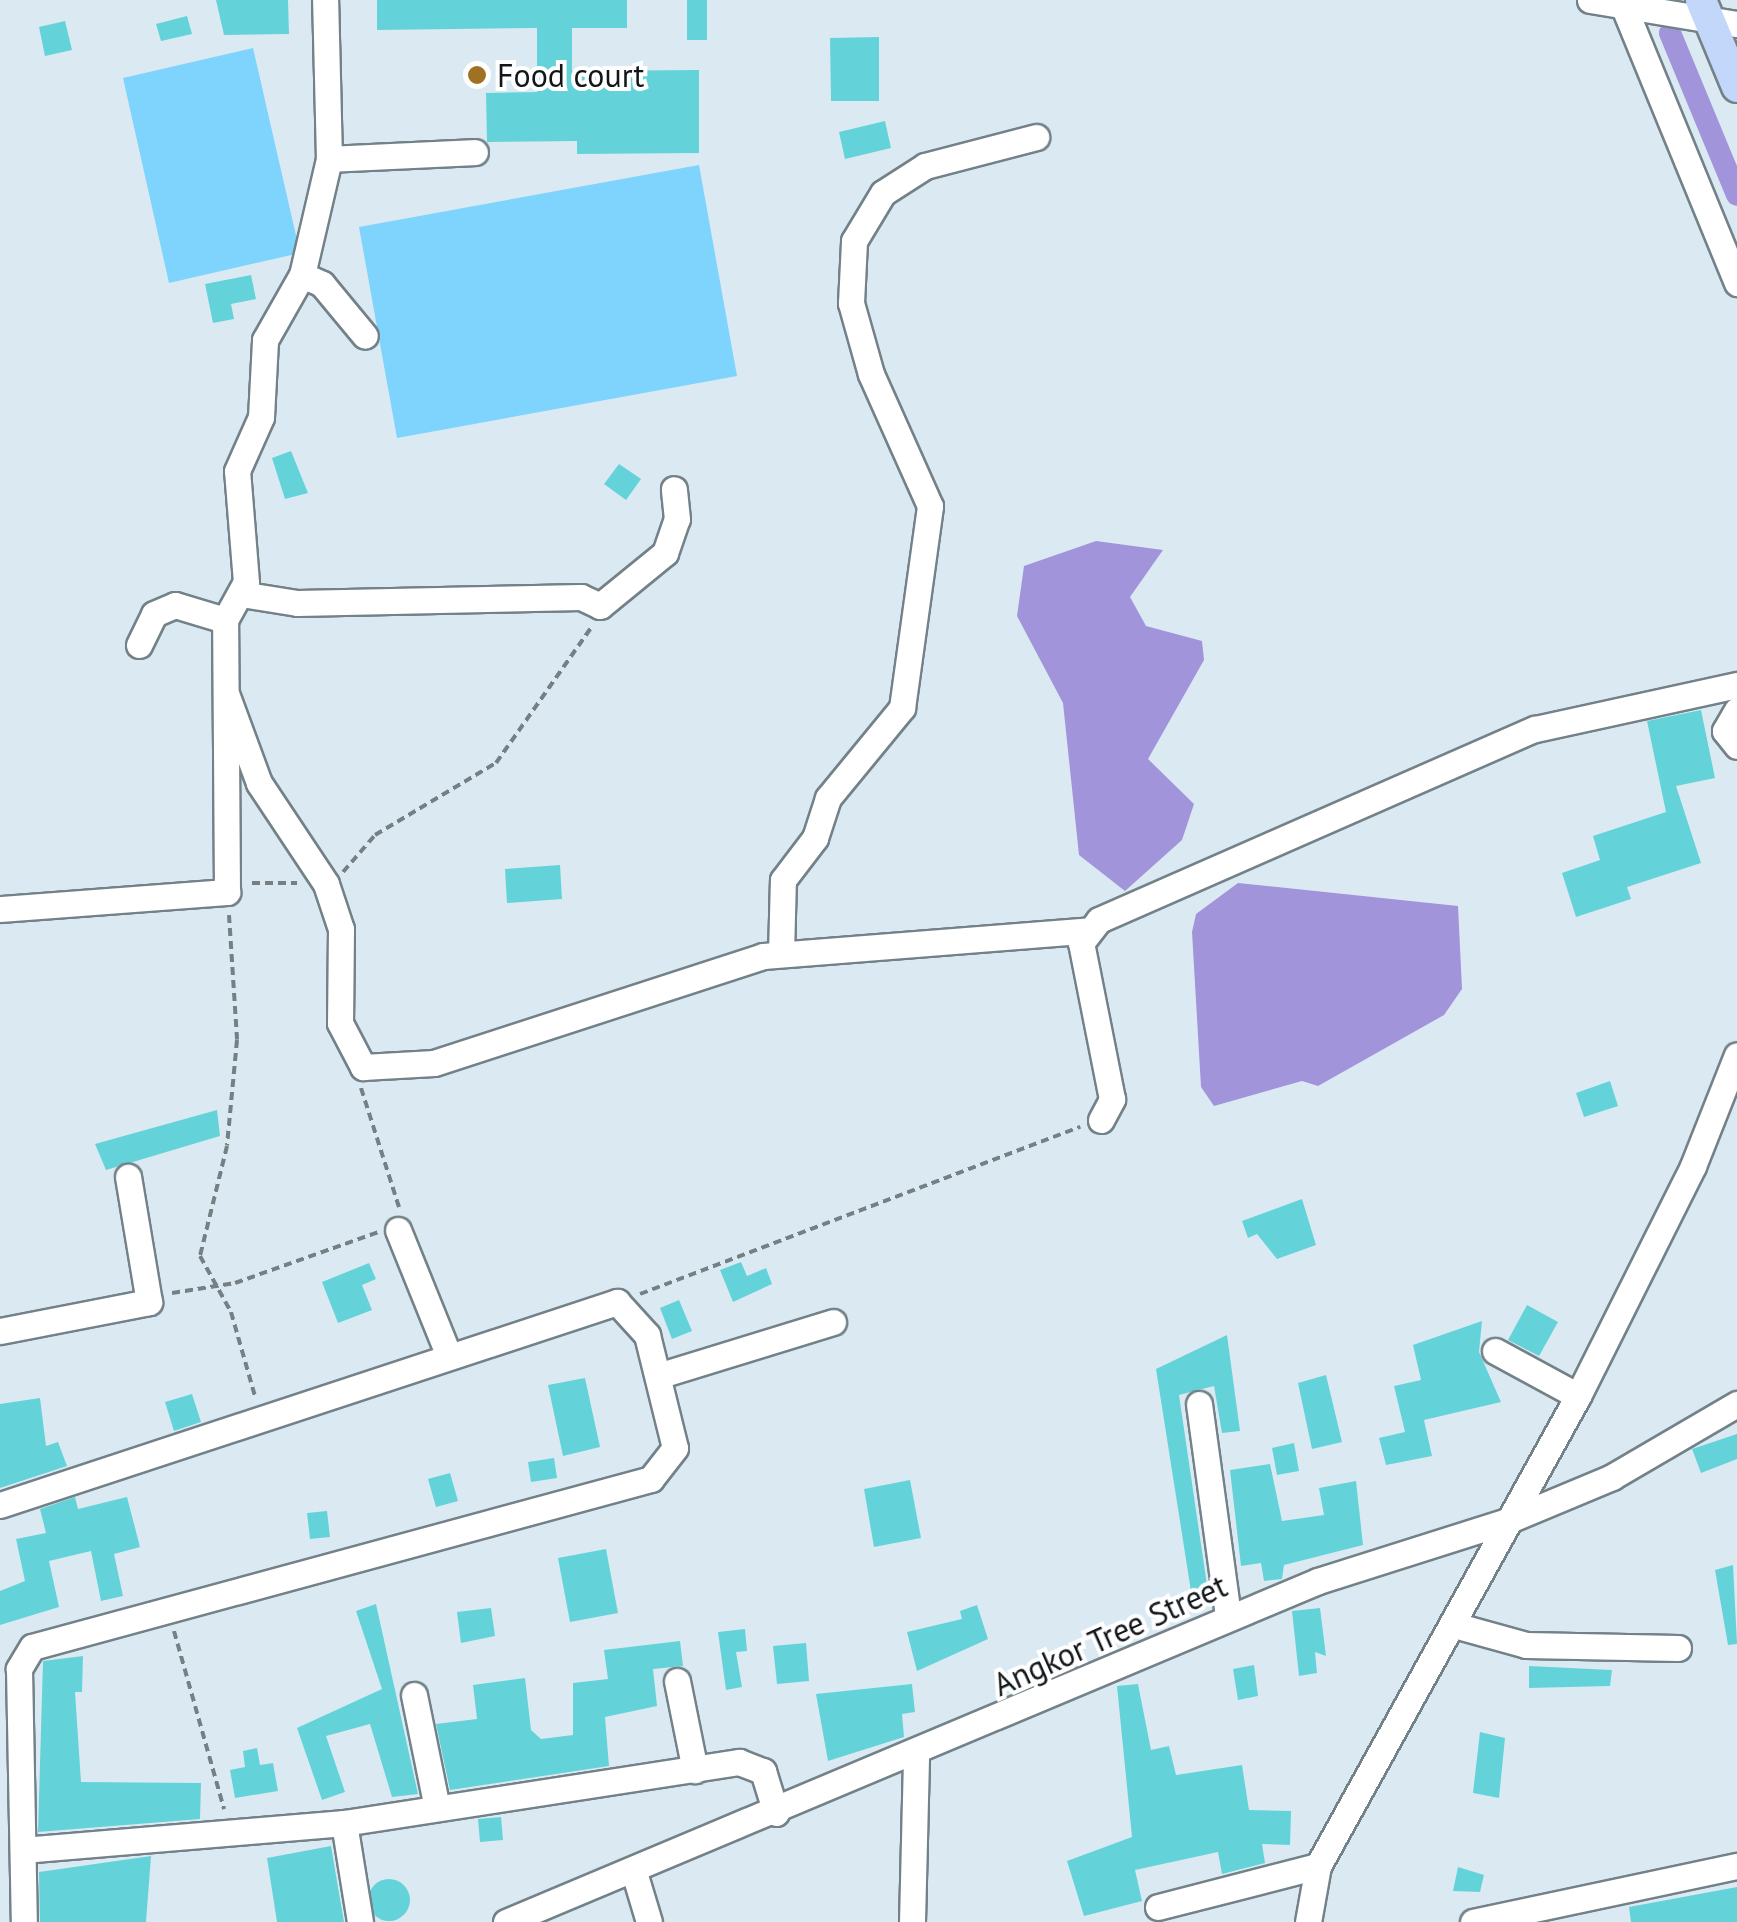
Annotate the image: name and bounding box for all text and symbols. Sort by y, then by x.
place label: Food court [497,56,644,94]
marker: Food court [466,64,488,86]
street label: Angkor Tree Street [987,1566,1233,1704]

